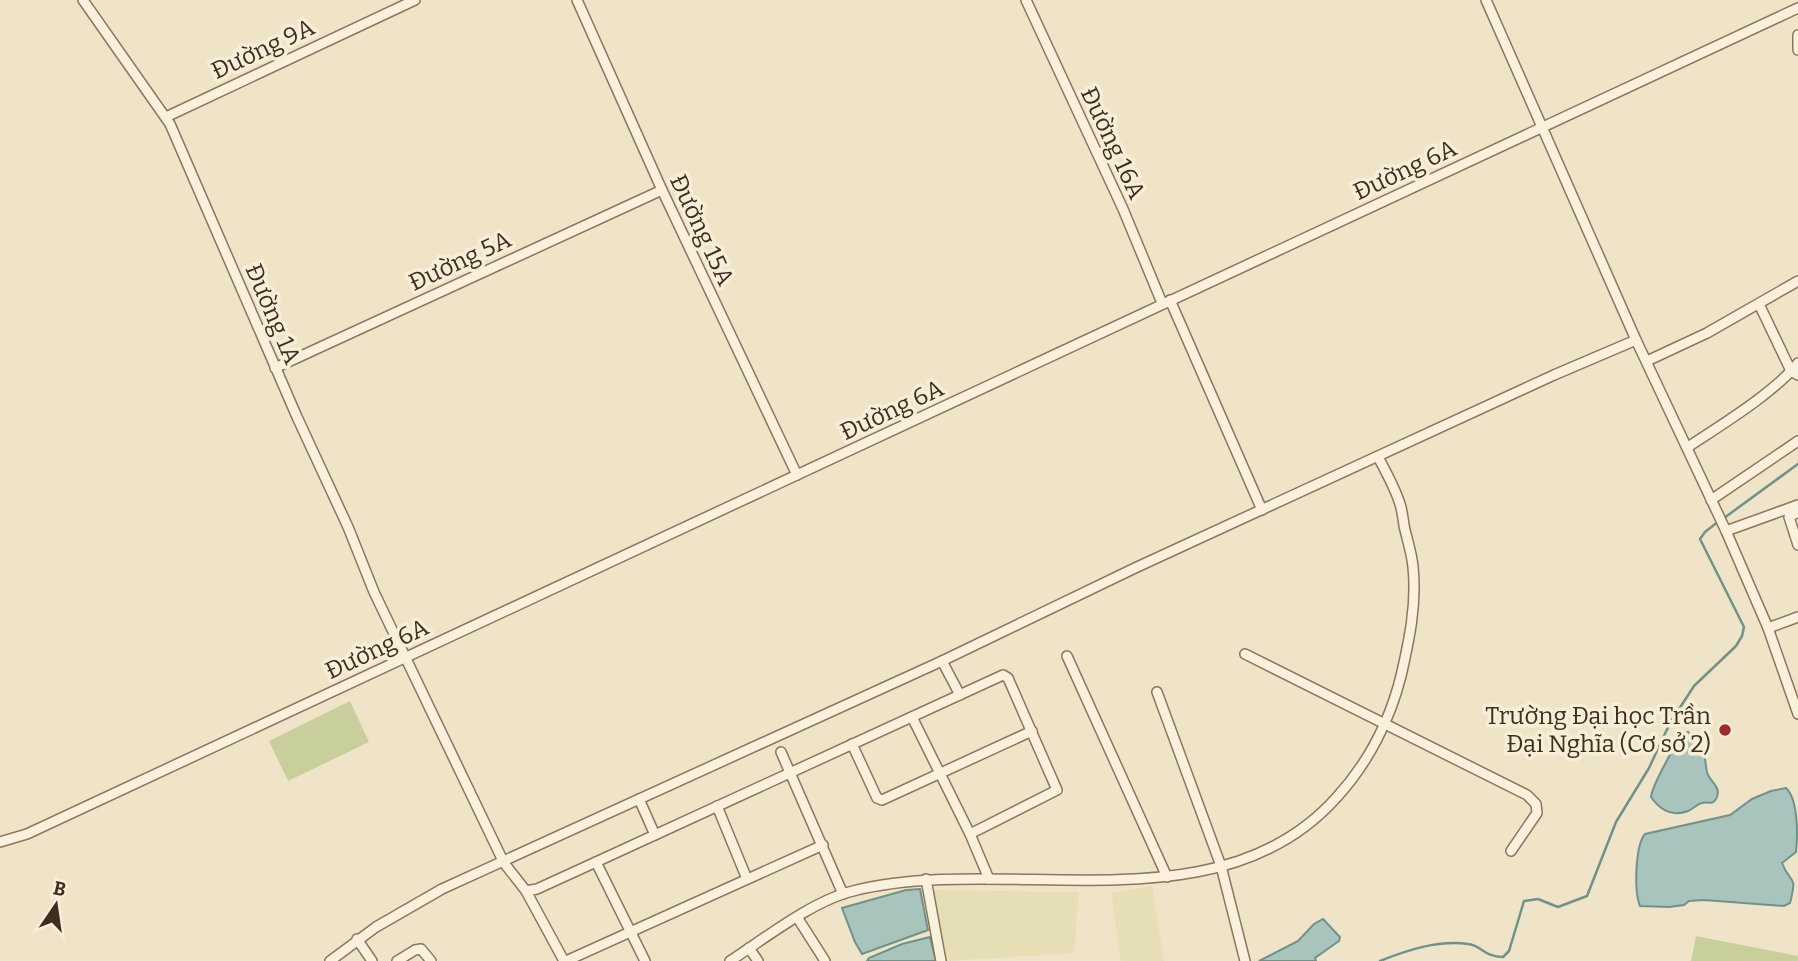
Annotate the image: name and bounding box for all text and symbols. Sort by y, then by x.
street label: Đường 9A [207,13,319,85]
street label: Đường 16A [1075,83,1151,203]
street label: Đường 6A [1349,134,1461,206]
street label: Đường 15A [664,170,740,290]
street label: Đường 5A [405,225,515,297]
street label: Đường 1A [239,260,307,368]
street label: Đường 6A [836,374,948,446]
street label: Đường 6A [321,613,433,685]
place label: Trường Đại học Trần Đại Nghĩa (Cơ sở 2) [1485,702,1711,758]
marker: Trường Đại học Trần Đại Nghĩa (Cơ sở 2) [1717,722,1733,738]
north arrow [21,870,91,940]
text: B [51,876,68,902]

